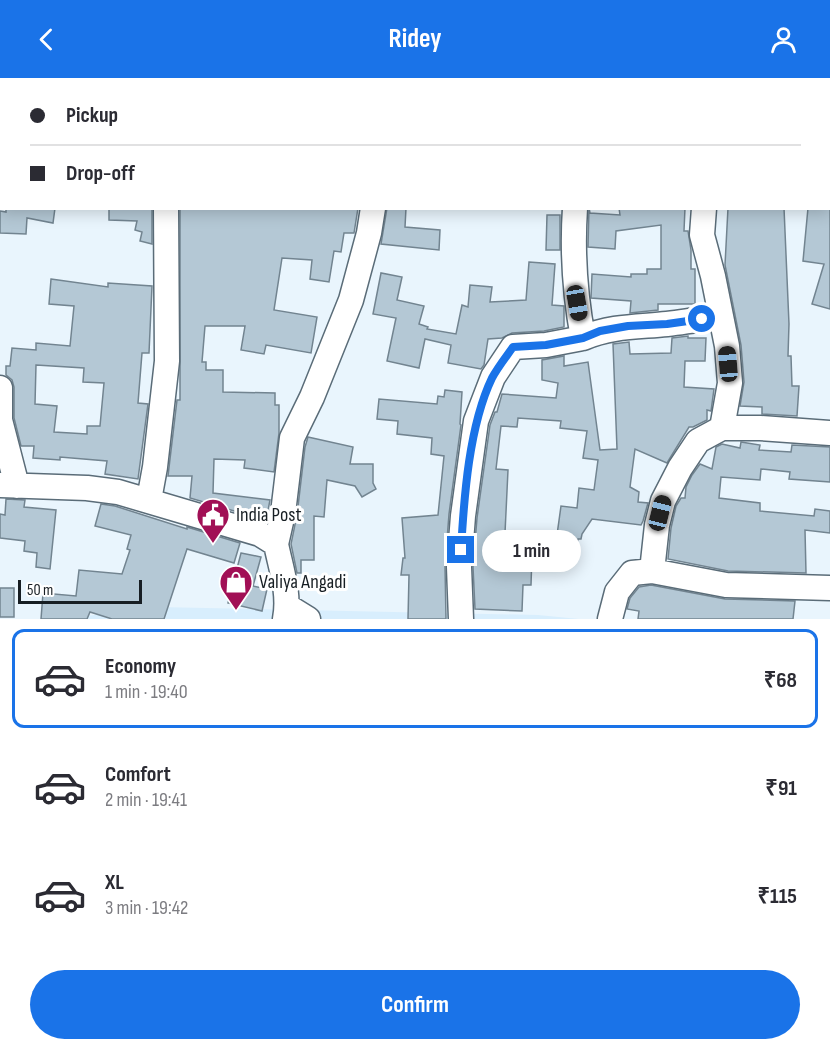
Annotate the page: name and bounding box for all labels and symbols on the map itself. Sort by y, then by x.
car [565,284,589,322]
route start [688,305,715,332]
car [717,345,739,383]
car [647,493,673,533]
public building icon: India Post [195,497,231,544]
place label: India Post [236,503,302,527]
callout: 1 min [482,529,581,571]
route end [447,536,474,563]
shop icon: Valiya Angadi [218,564,254,611]
place label: Valiya Angadi [259,570,346,594]
scale bar [18,577,142,604]

